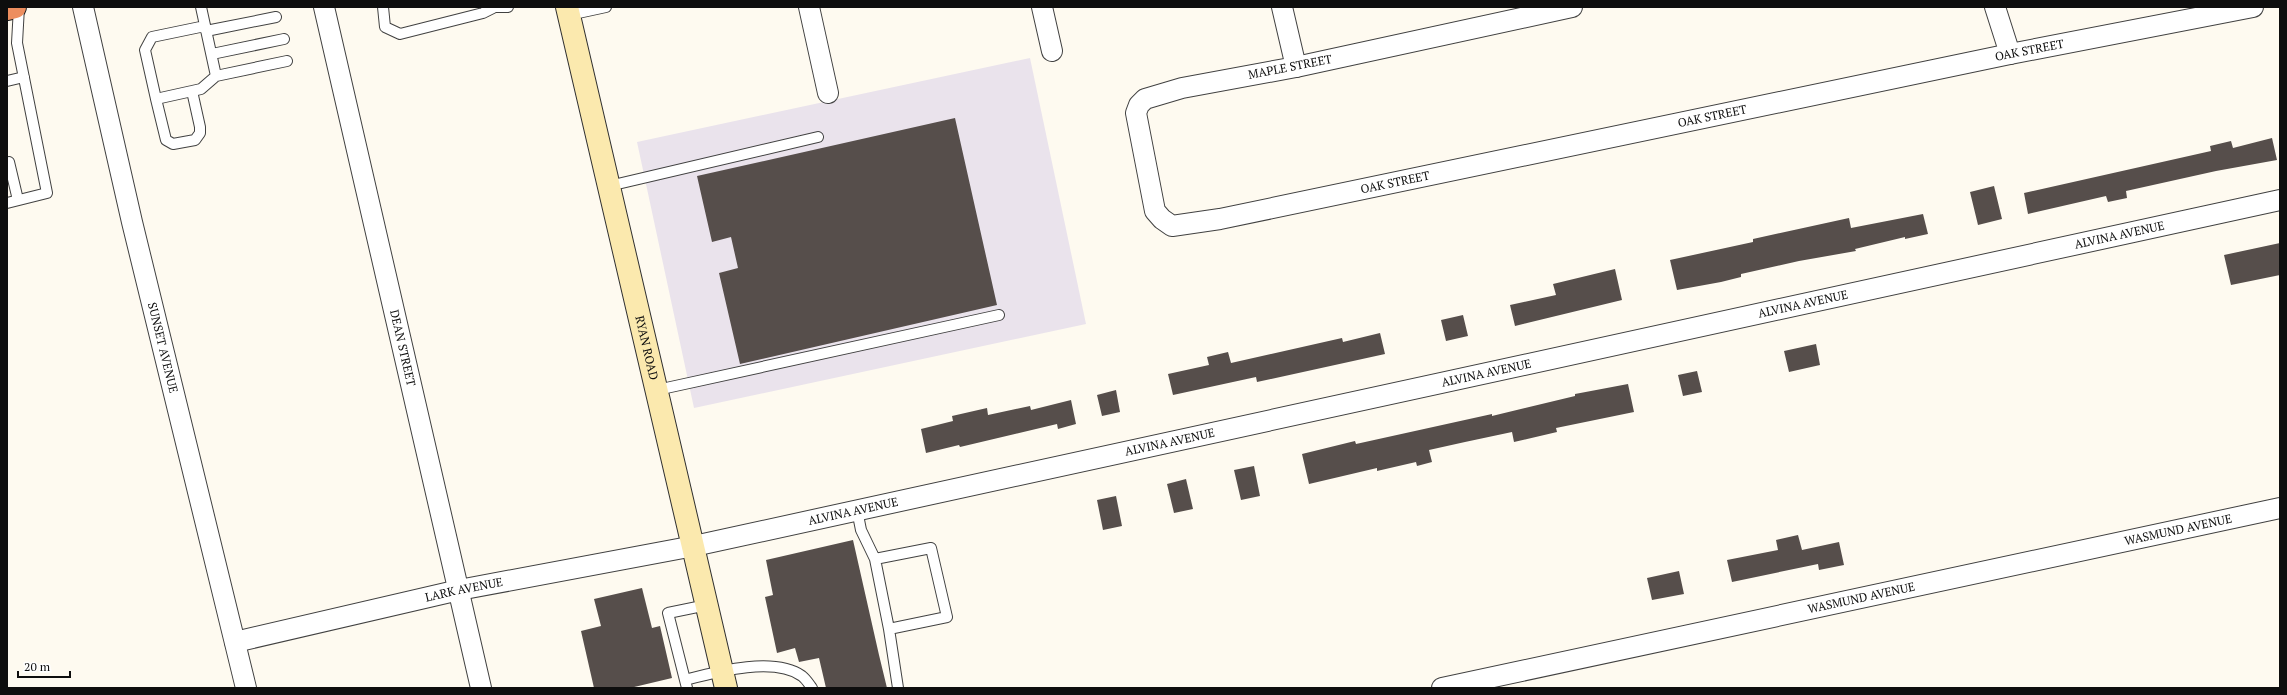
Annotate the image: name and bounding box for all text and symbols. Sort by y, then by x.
street label: OAK STREET [1993,36,2066,64]
street label: MAPLE STREET [1247,51,1334,82]
street label: OAK STREET [1676,101,1748,130]
street label: OAK STREET [1359,167,1431,196]
street label: ALVINA AVENUE [2073,217,2166,252]
street label: ALVINA AVENUE [1756,287,1849,321]
street label: SUNSET AVENUE [145,301,182,395]
street label: DEAN STREET [387,308,419,388]
street label: RYAN ROAD [632,314,662,381]
street label: ALVINA AVENUE [1440,356,1533,390]
street label: ALVINA AVENUE [1123,425,1216,459]
street label: ALVINA AVENUE [807,494,899,528]
street label: WASMUND AVENUE [2123,511,2233,548]
street label: LARK AVENUE [424,574,504,605]
street label: WASMUND AVENUE [1806,579,1916,616]
scale bar [18,653,70,679]
text: 20 m [24,659,51,674]

